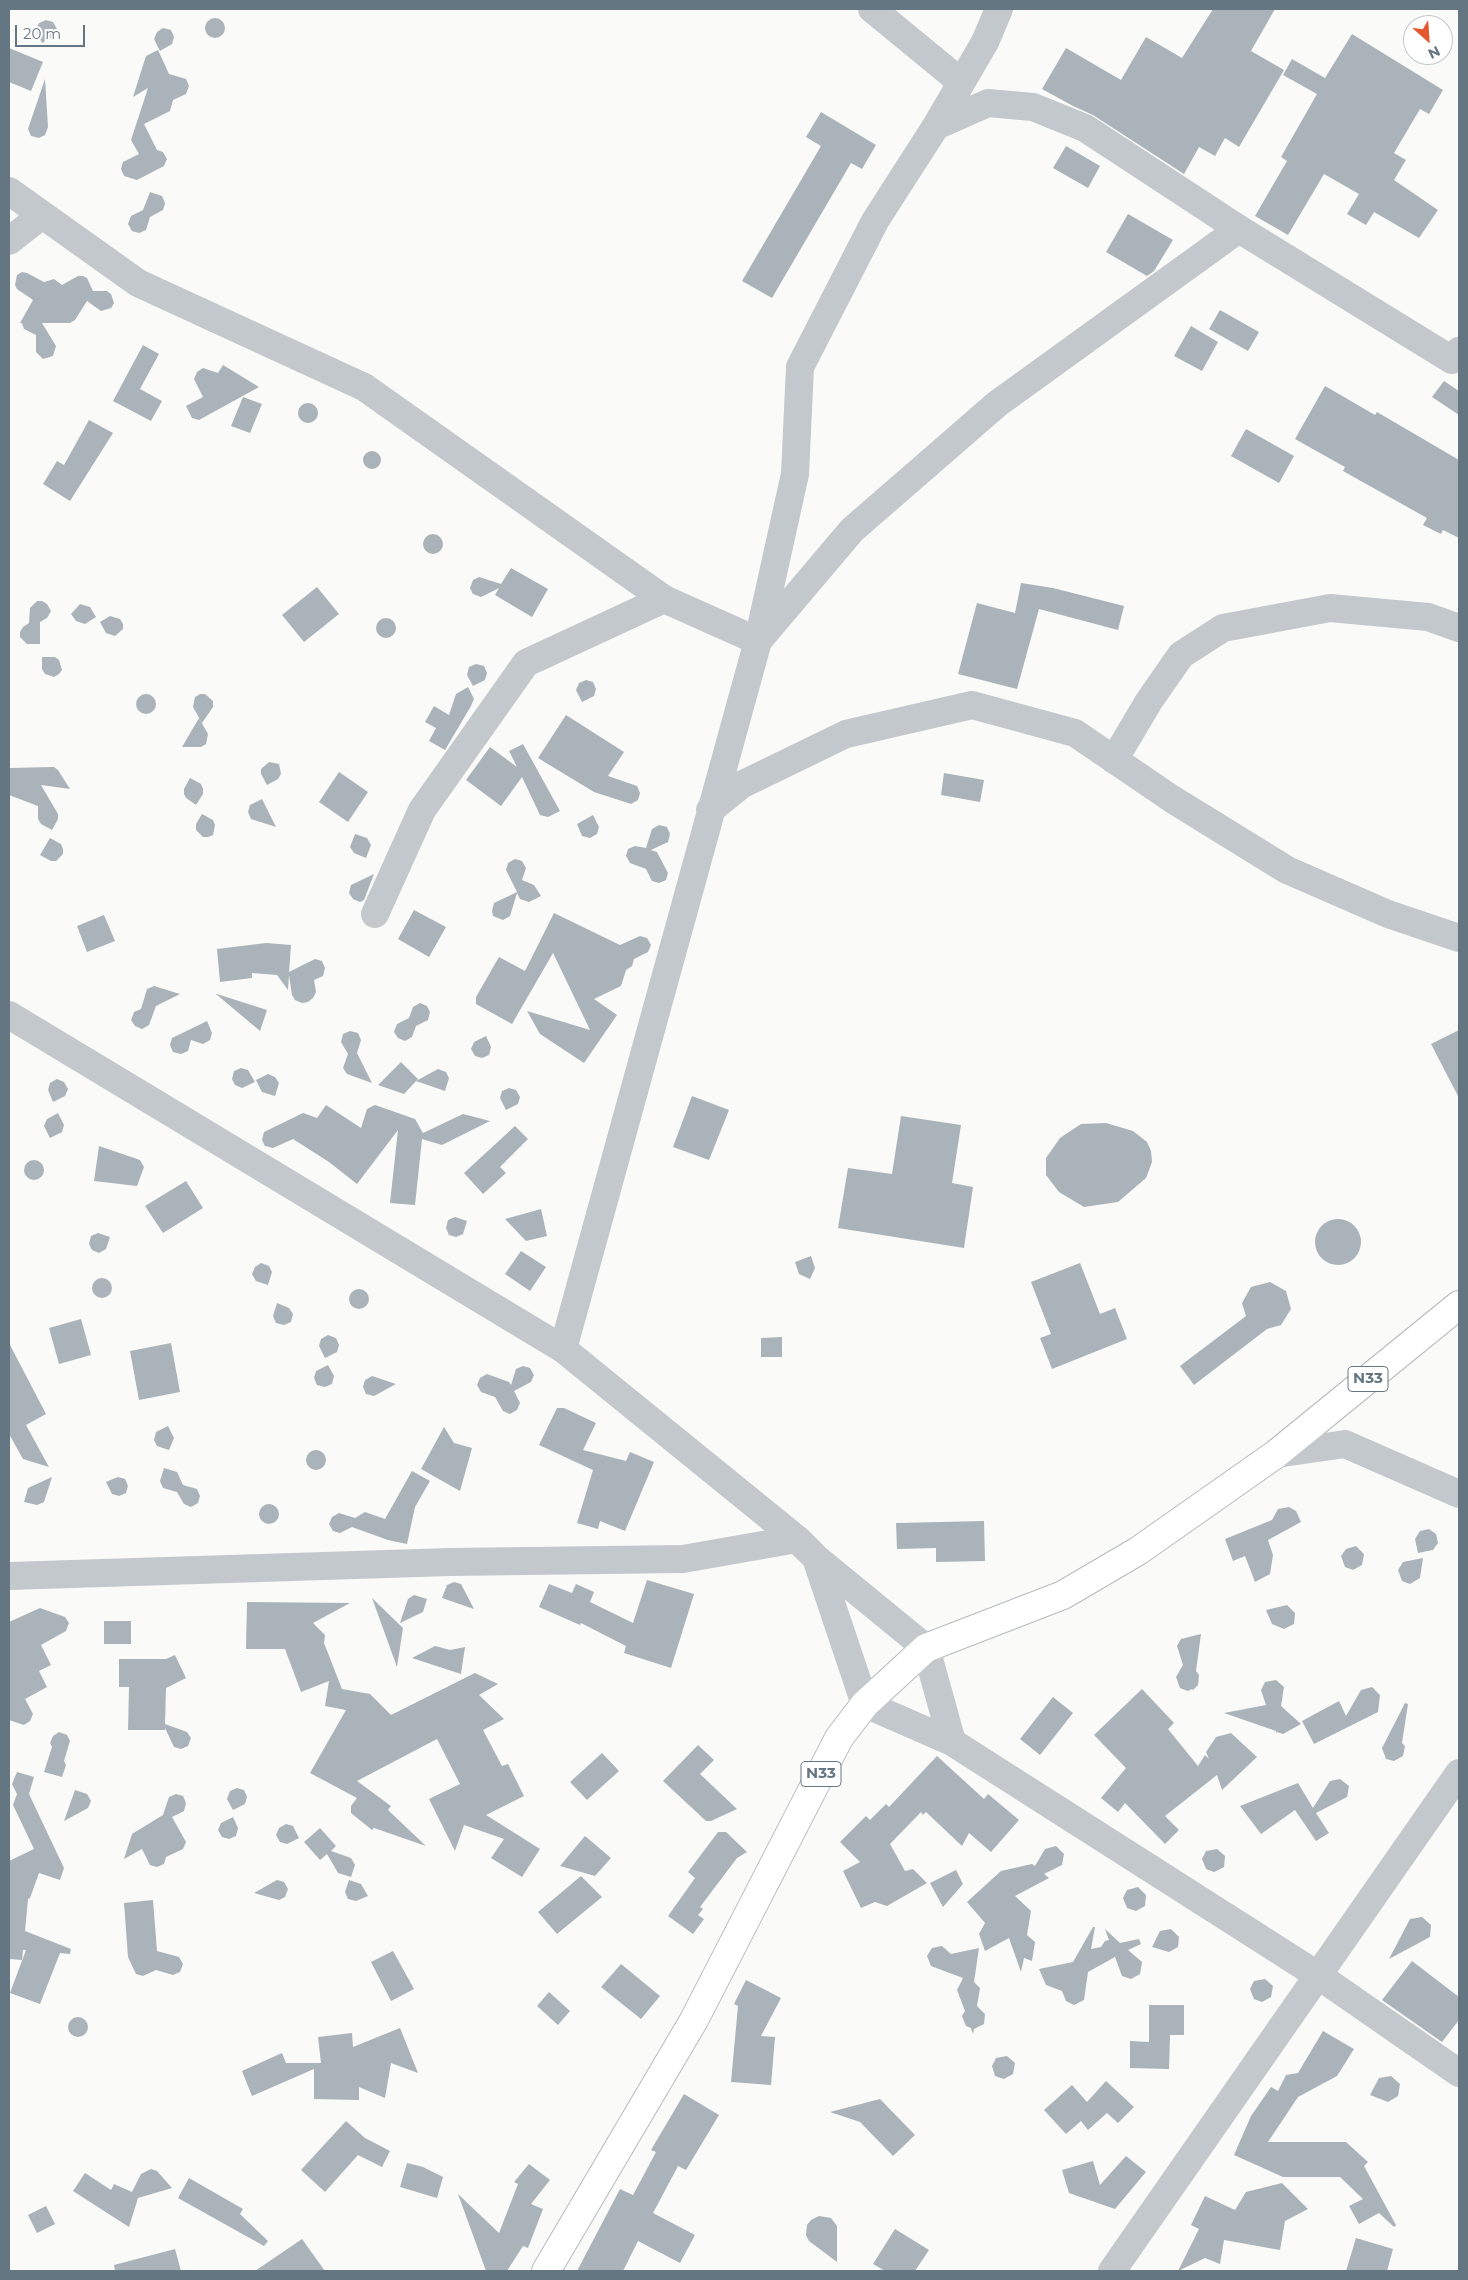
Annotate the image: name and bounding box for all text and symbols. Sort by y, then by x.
scale bar [18,15,88,47]
north arrow [1403,15,1453,65]
text: 20 m [23,24,61,43]
text: N [1425,42,1443,63]
road number: N33 [1348,1366,1388,1392]
road number: N33 [801,1762,841,1786]

